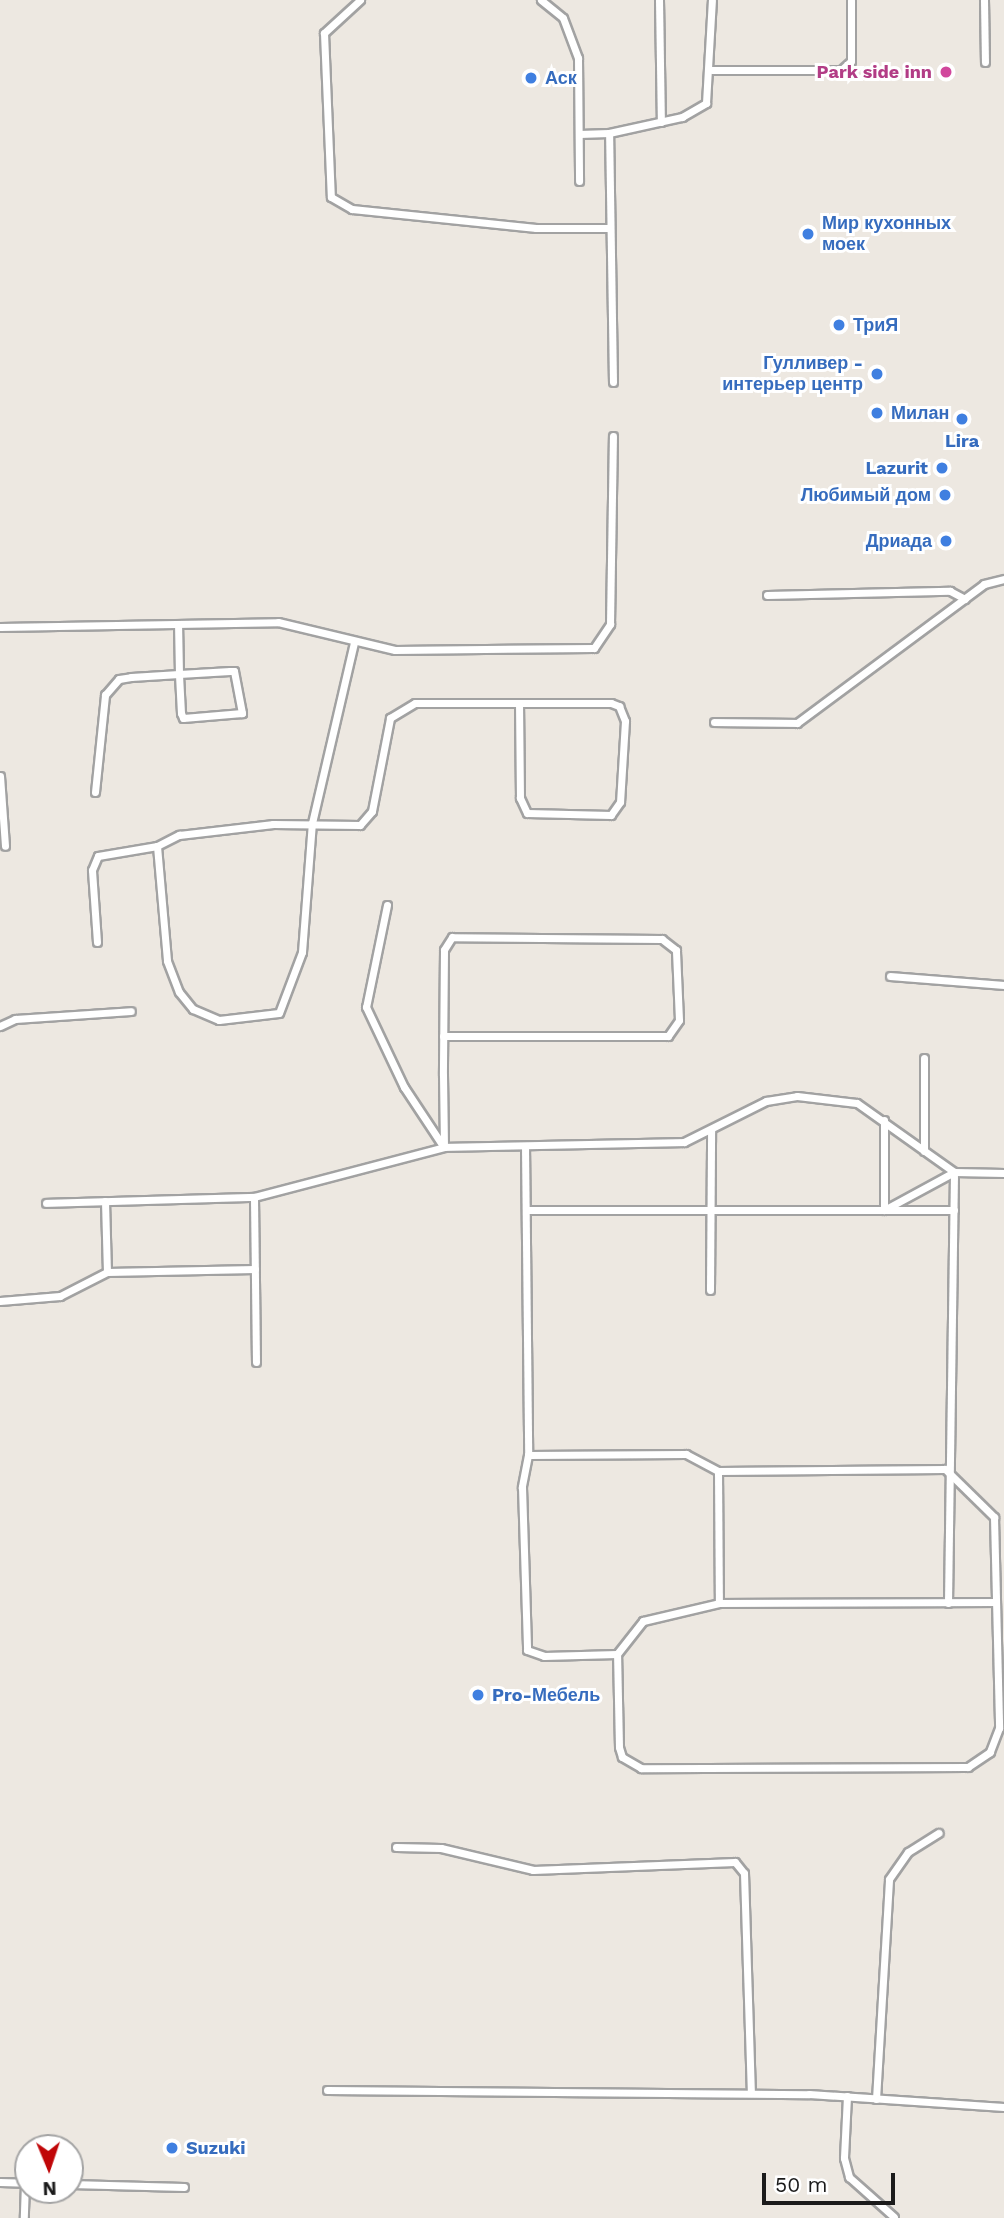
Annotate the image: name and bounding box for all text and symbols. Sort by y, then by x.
place label: Park side inn [816,61,932,83]
marker: Park side inn [938,64,954,80]
place label: Аск [545,67,577,89]
marker: Аск [523,70,539,86]
place label: Мир кухонных моек [822,213,951,256]
marker: Мир кухонных моек [800,226,816,242]
place label: ТриЯ [853,314,898,336]
marker: ТриЯ [831,317,847,333]
place label: Гулливер - интерьер центр [722,353,863,396]
marker: Гулливер - интерьер центр [869,366,885,382]
place label: Милан [891,402,949,424]
marker: Милан [869,405,885,421]
marker: Lira [954,411,970,427]
place label: Lira [945,430,979,452]
place label: Lazurit [865,457,928,479]
marker: Lazurit [934,460,950,476]
place label: Любимый дом [801,484,931,506]
marker: Любимый дом [937,487,953,503]
place label: Дриада [866,530,932,552]
marker: Дриада [938,533,954,549]
place label: Pro-Мебель [492,1684,600,1706]
marker: Pro-Мебель [470,1687,486,1703]
north arrow [14,2134,84,2204]
place label: Suzuki [186,2137,246,2159]
marker: Suzuki [164,2140,180,2156]
scale bar [766,2158,899,2202]
text: 50 m [775,2172,827,2197]
text: N [42,2177,57,2200]

